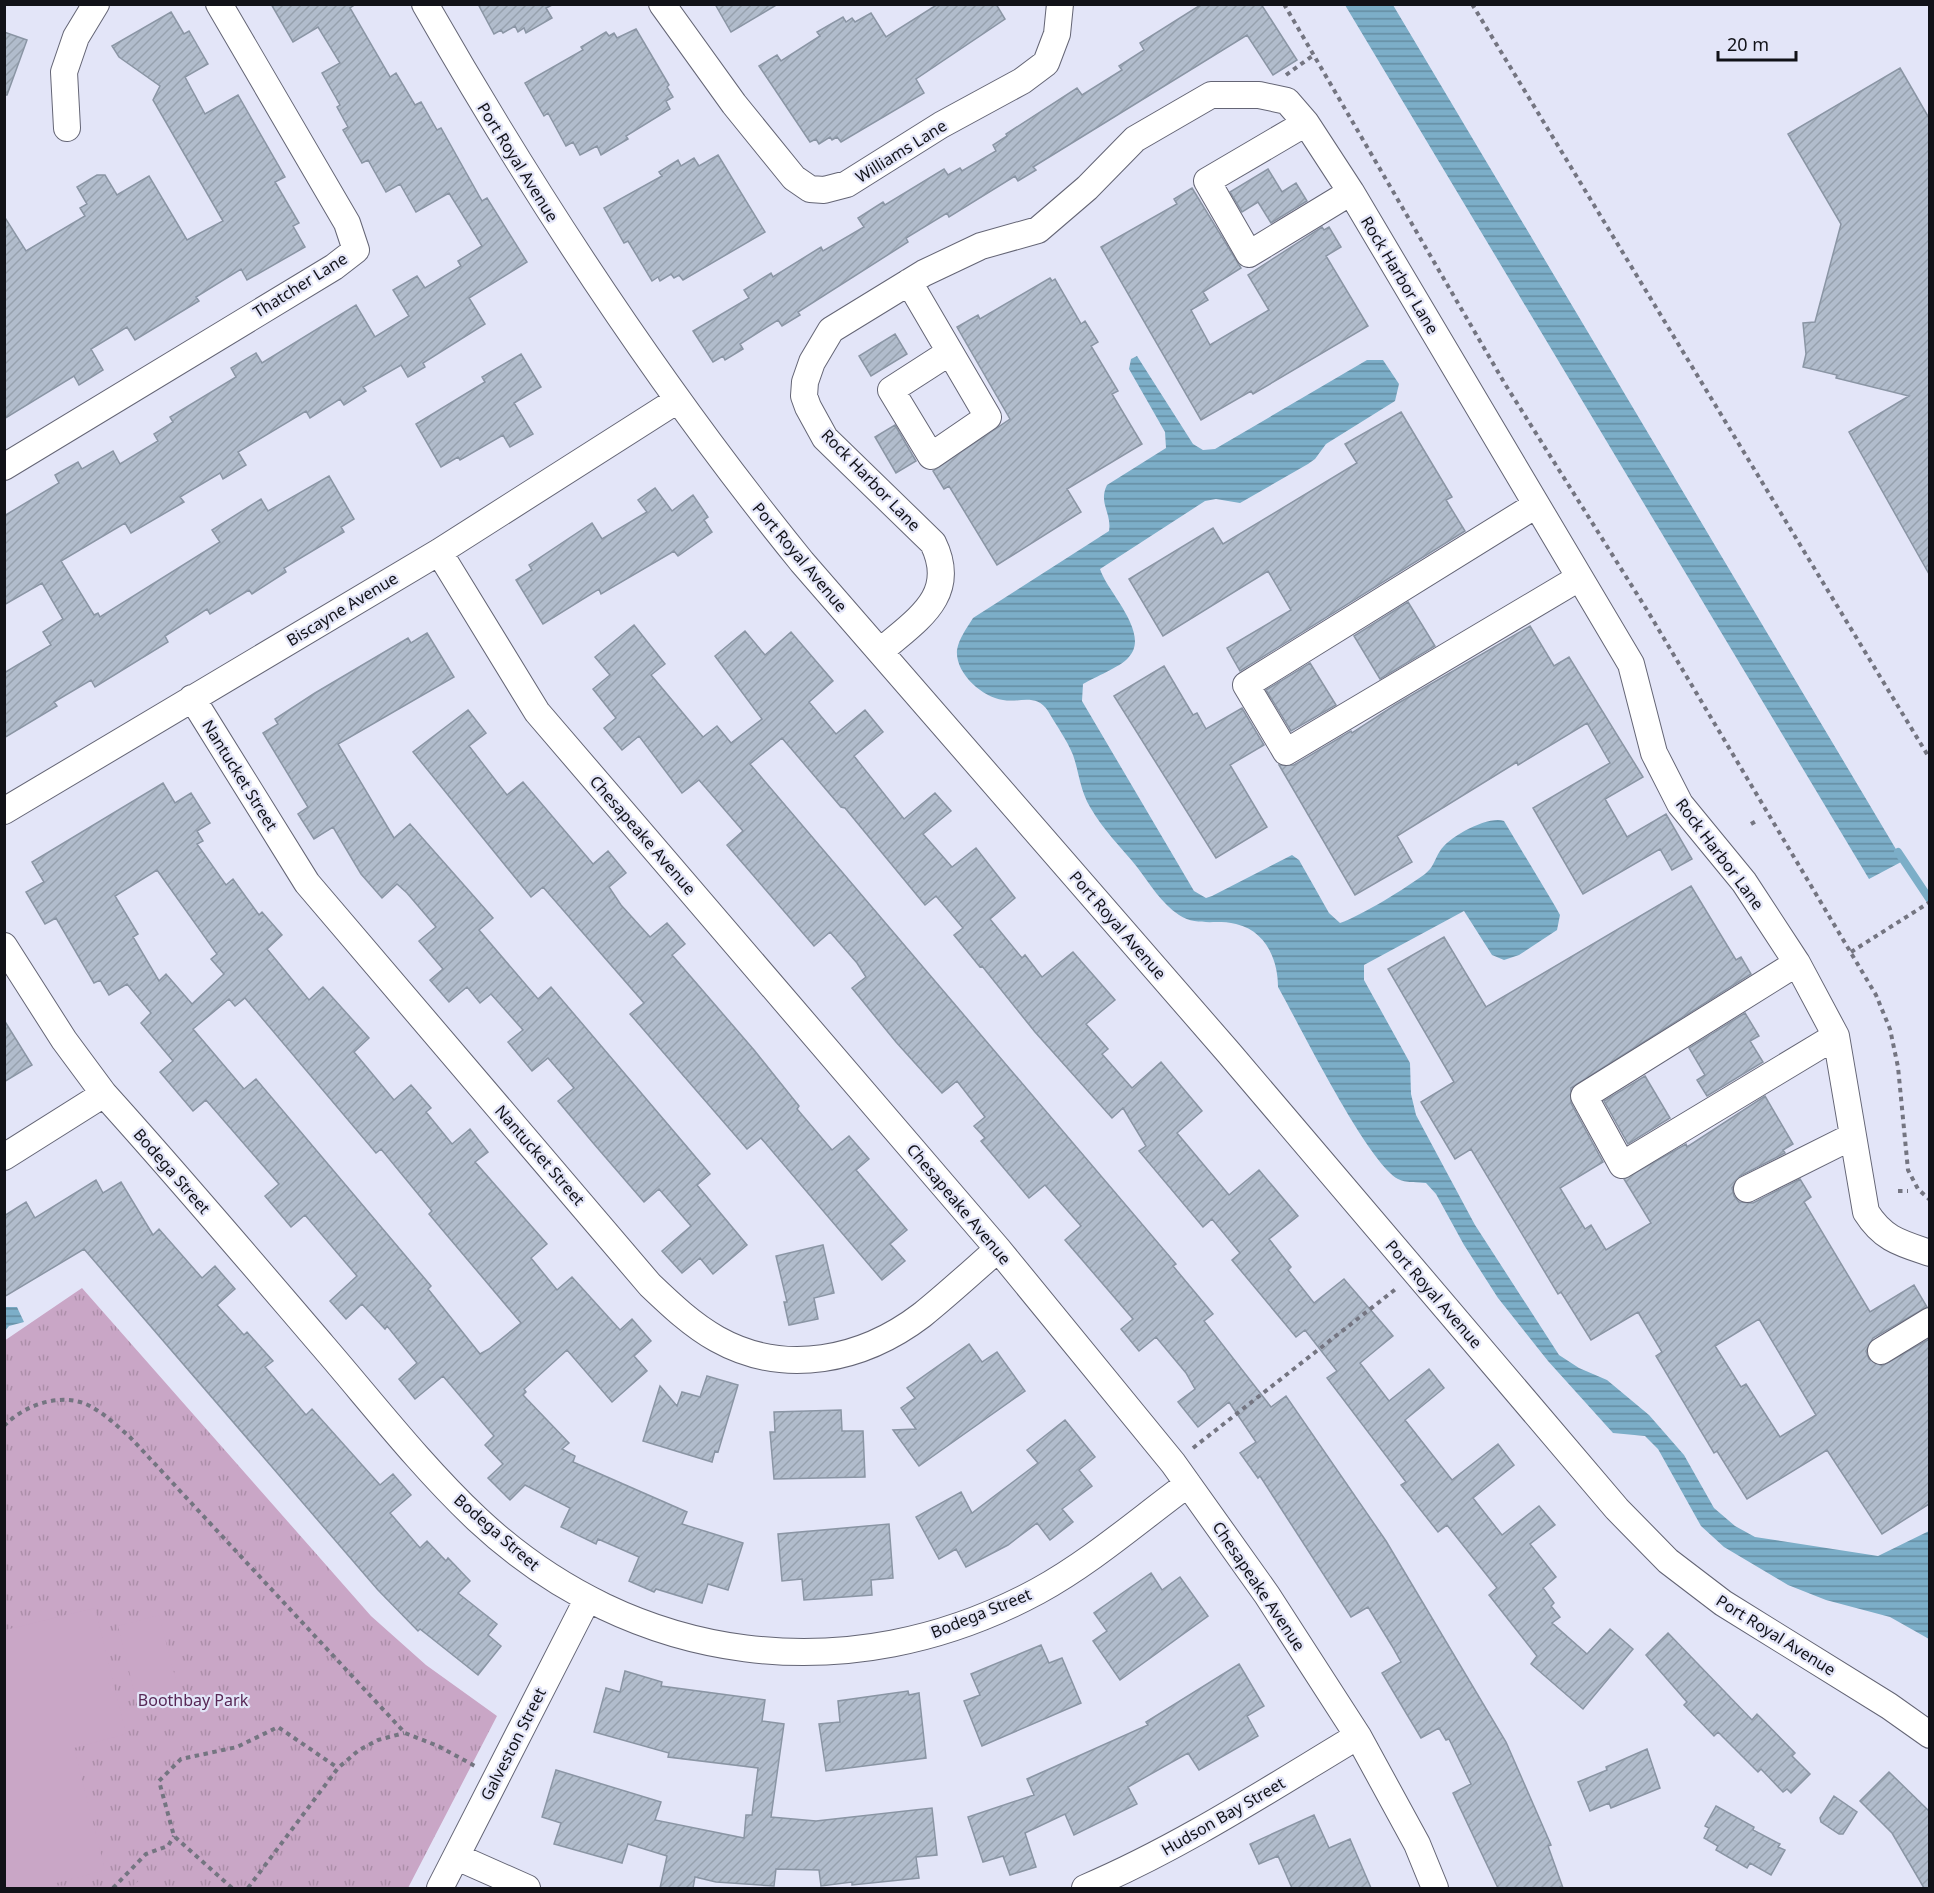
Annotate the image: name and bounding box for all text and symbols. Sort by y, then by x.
scale bar [1718,24,1796,62]
text: 20 m [1727,32,1769,56]
street label: Port Royal Avenue [472,98,564,226]
street label: Williams Lane [851,114,951,188]
street label: Rock Harbor Lane [1356,212,1444,338]
street label: Thatcher Lane [249,247,351,323]
street label: Rock Harbor Lane [817,424,925,536]
street label: Port Royal Avenue [748,498,852,616]
street label: Biscayne Avenue [282,567,402,651]
street label: Nantucket Street [197,716,283,835]
street label: Chesapeake Avenue [585,771,701,899]
street label: Rock Harbor Lane [1671,794,1769,914]
street label: Port Royal Avenue [1065,866,1171,984]
street label: Nantucket Street [490,1100,590,1210]
street label: Bodega Street [129,1124,215,1219]
street label: Chesapeake Avenue [902,1139,1016,1269]
street label: Port Royal Avenue [1381,1235,1487,1353]
street label: Bodega Street [450,1489,545,1575]
street label: Chesapeake Avenue [1208,1517,1310,1655]
street label: Bodega Street [927,1583,1035,1643]
street label: Port Royal Avenue [1712,1589,1840,1681]
street label: Galveston Street [475,1684,551,1804]
park label: Boothbay Park [138,1689,249,1711]
street label: Hudson Bay Street [1157,1772,1289,1860]

